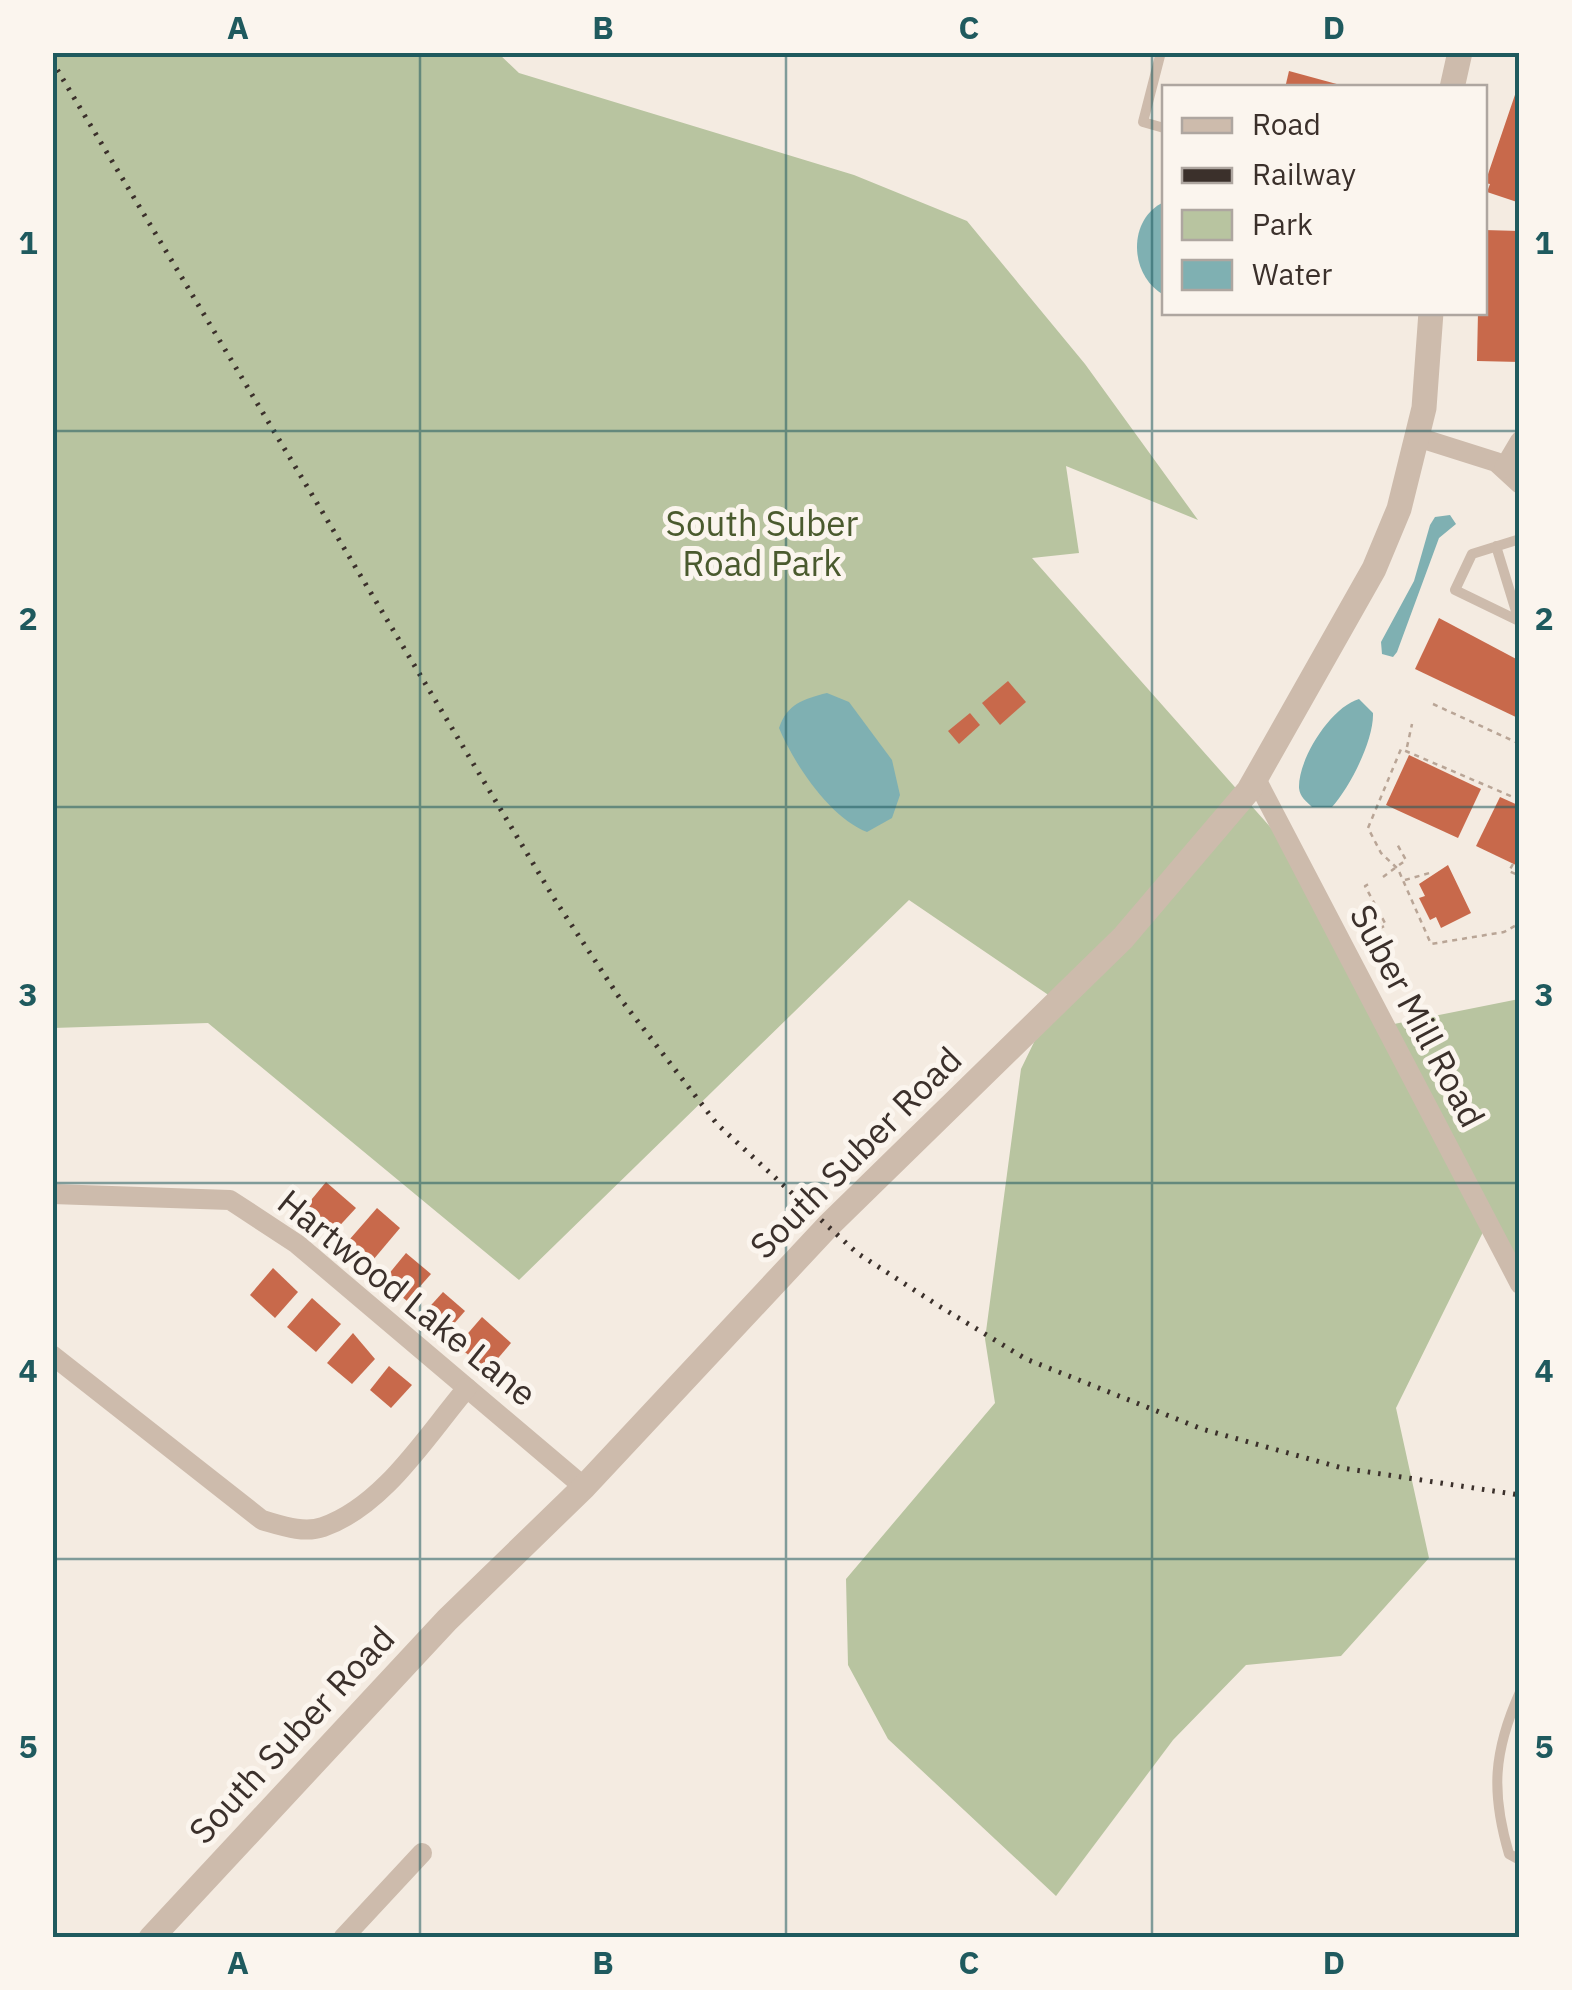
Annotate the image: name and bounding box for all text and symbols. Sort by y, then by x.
text: A [227,6,249,48]
text: B [592,6,614,48]
text: C [959,6,979,48]
text: D [1323,6,1345,48]
legend [1162,85,1487,315]
text: Road [1252,104,1321,143]
text: Railway [1252,154,1356,193]
text: Park [1252,204,1313,243]
text: 1 [18,221,38,263]
text: 1 [1534,221,1554,263]
text: Water [1252,254,1332,293]
park label: South Suber Road Park [666,500,859,586]
text: 2 [18,597,38,639]
text: 2 [1534,597,1554,639]
street label: Suber Mill Road [1340,896,1496,1135]
text: 3 [18,973,38,1015]
text: 3 [1534,973,1554,1015]
street label: South Suber Road [739,1036,971,1268]
street label: Hartwood Lake Lane [269,1179,546,1416]
text: 4 [18,1349,38,1391]
text: 4 [1534,1349,1554,1391]
street label: South Suber Road [178,1616,404,1853]
text: 5 [18,1725,38,1767]
text: 5 [1534,1725,1554,1767]
text: A [227,1941,249,1983]
text: B [592,1941,614,1983]
text: C [959,1941,979,1983]
text: D [1323,1941,1345,1983]

